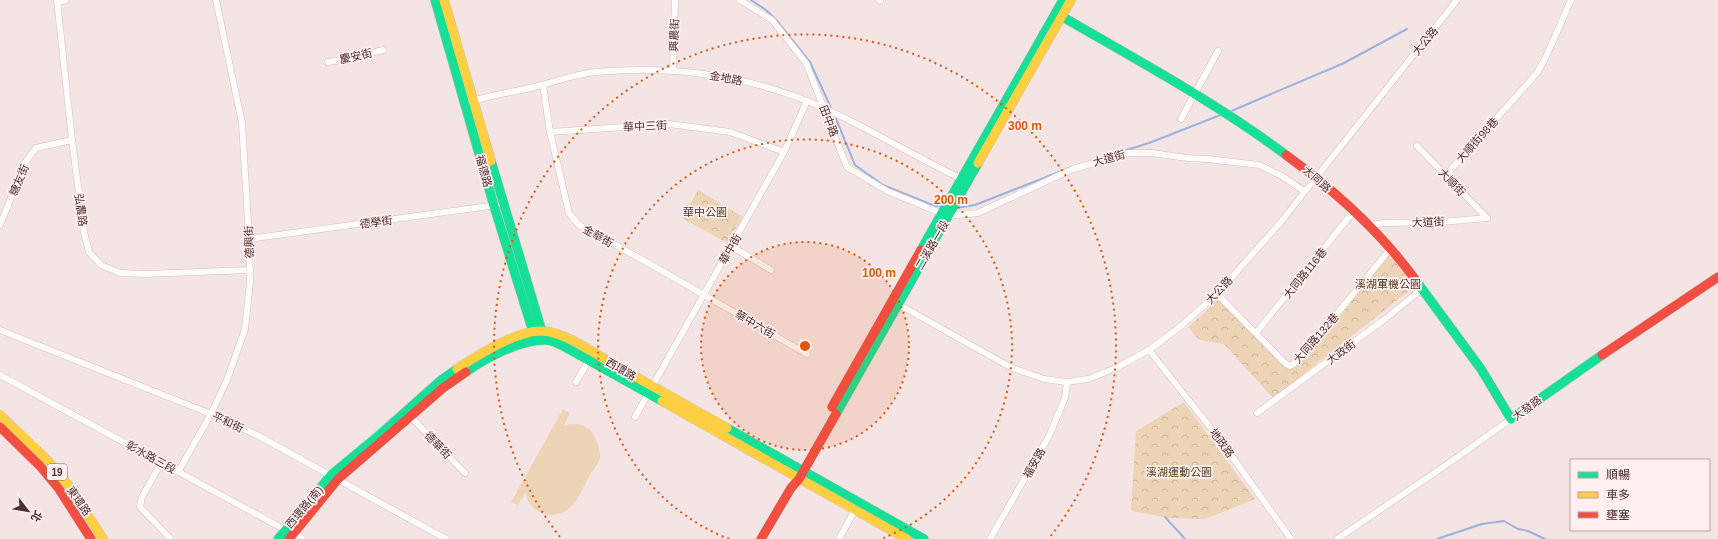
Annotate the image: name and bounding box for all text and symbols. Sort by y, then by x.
street label: 興農街 [667,18,681,52]
street label: 大公路 [1410,24,1440,58]
street label: 慶安街 [339,46,373,66]
street label: 金地路 [709,69,743,87]
street label: 田中路 [817,103,841,139]
street label: 大順街98巷 [1454,115,1500,165]
street label: 華中三街 [623,119,667,133]
text: 300 m [1008,119,1042,133]
street label: 大道街 [1092,148,1126,168]
street label: 福德路 [474,154,494,188]
street label: 糖友街 [7,162,31,198]
street label: 大同路 [1301,164,1333,194]
street label: 大順街 [1436,166,1468,198]
street label: 弘農路 [73,193,89,227]
text: 200 m [934,193,968,207]
park label: 華中公園 [683,206,727,218]
street label: 德學街 [359,214,393,230]
street label: 大道街 [1411,215,1445,229]
street label: 二溪路一段 [913,218,951,272]
street label: 金華街 [581,223,615,249]
street label: 德興街 [242,225,256,259]
street label: 華中街 [717,232,743,266]
street label: 大同路116巷 [1281,245,1329,301]
text: 100 m [862,266,896,280]
street label: 大公路 [1203,274,1235,306]
park label: 溪湖軍機公園 [1355,278,1421,290]
street label: 華中六街 [733,308,777,340]
street label: 大同路132巷 [1291,311,1341,365]
street label: 大政街 [1324,337,1358,367]
centre of rings [798,339,812,353]
street label: 西環路 [604,356,638,382]
street label: 大發路 [1510,393,1544,423]
street label: 平和街 [211,410,245,434]
street label: 地政路 [1207,426,1237,460]
street label: 德華街 [422,429,454,461]
street label: 彰水路三段 [124,438,178,476]
street label: 福安路 [1021,446,1047,480]
legend [1570,459,1710,531]
road number: 19 [47,464,67,480]
park label: 溪湖運動公園 [1146,466,1212,478]
text: 順暢 [1606,468,1630,482]
street label: 西環路(南) [283,483,325,531]
street label: 東環路 [65,484,93,518]
text: 車多 [1606,488,1630,502]
north arrow [8,491,48,531]
text: 北 [29,508,45,524]
text: 壅塞 [1606,508,1630,522]

